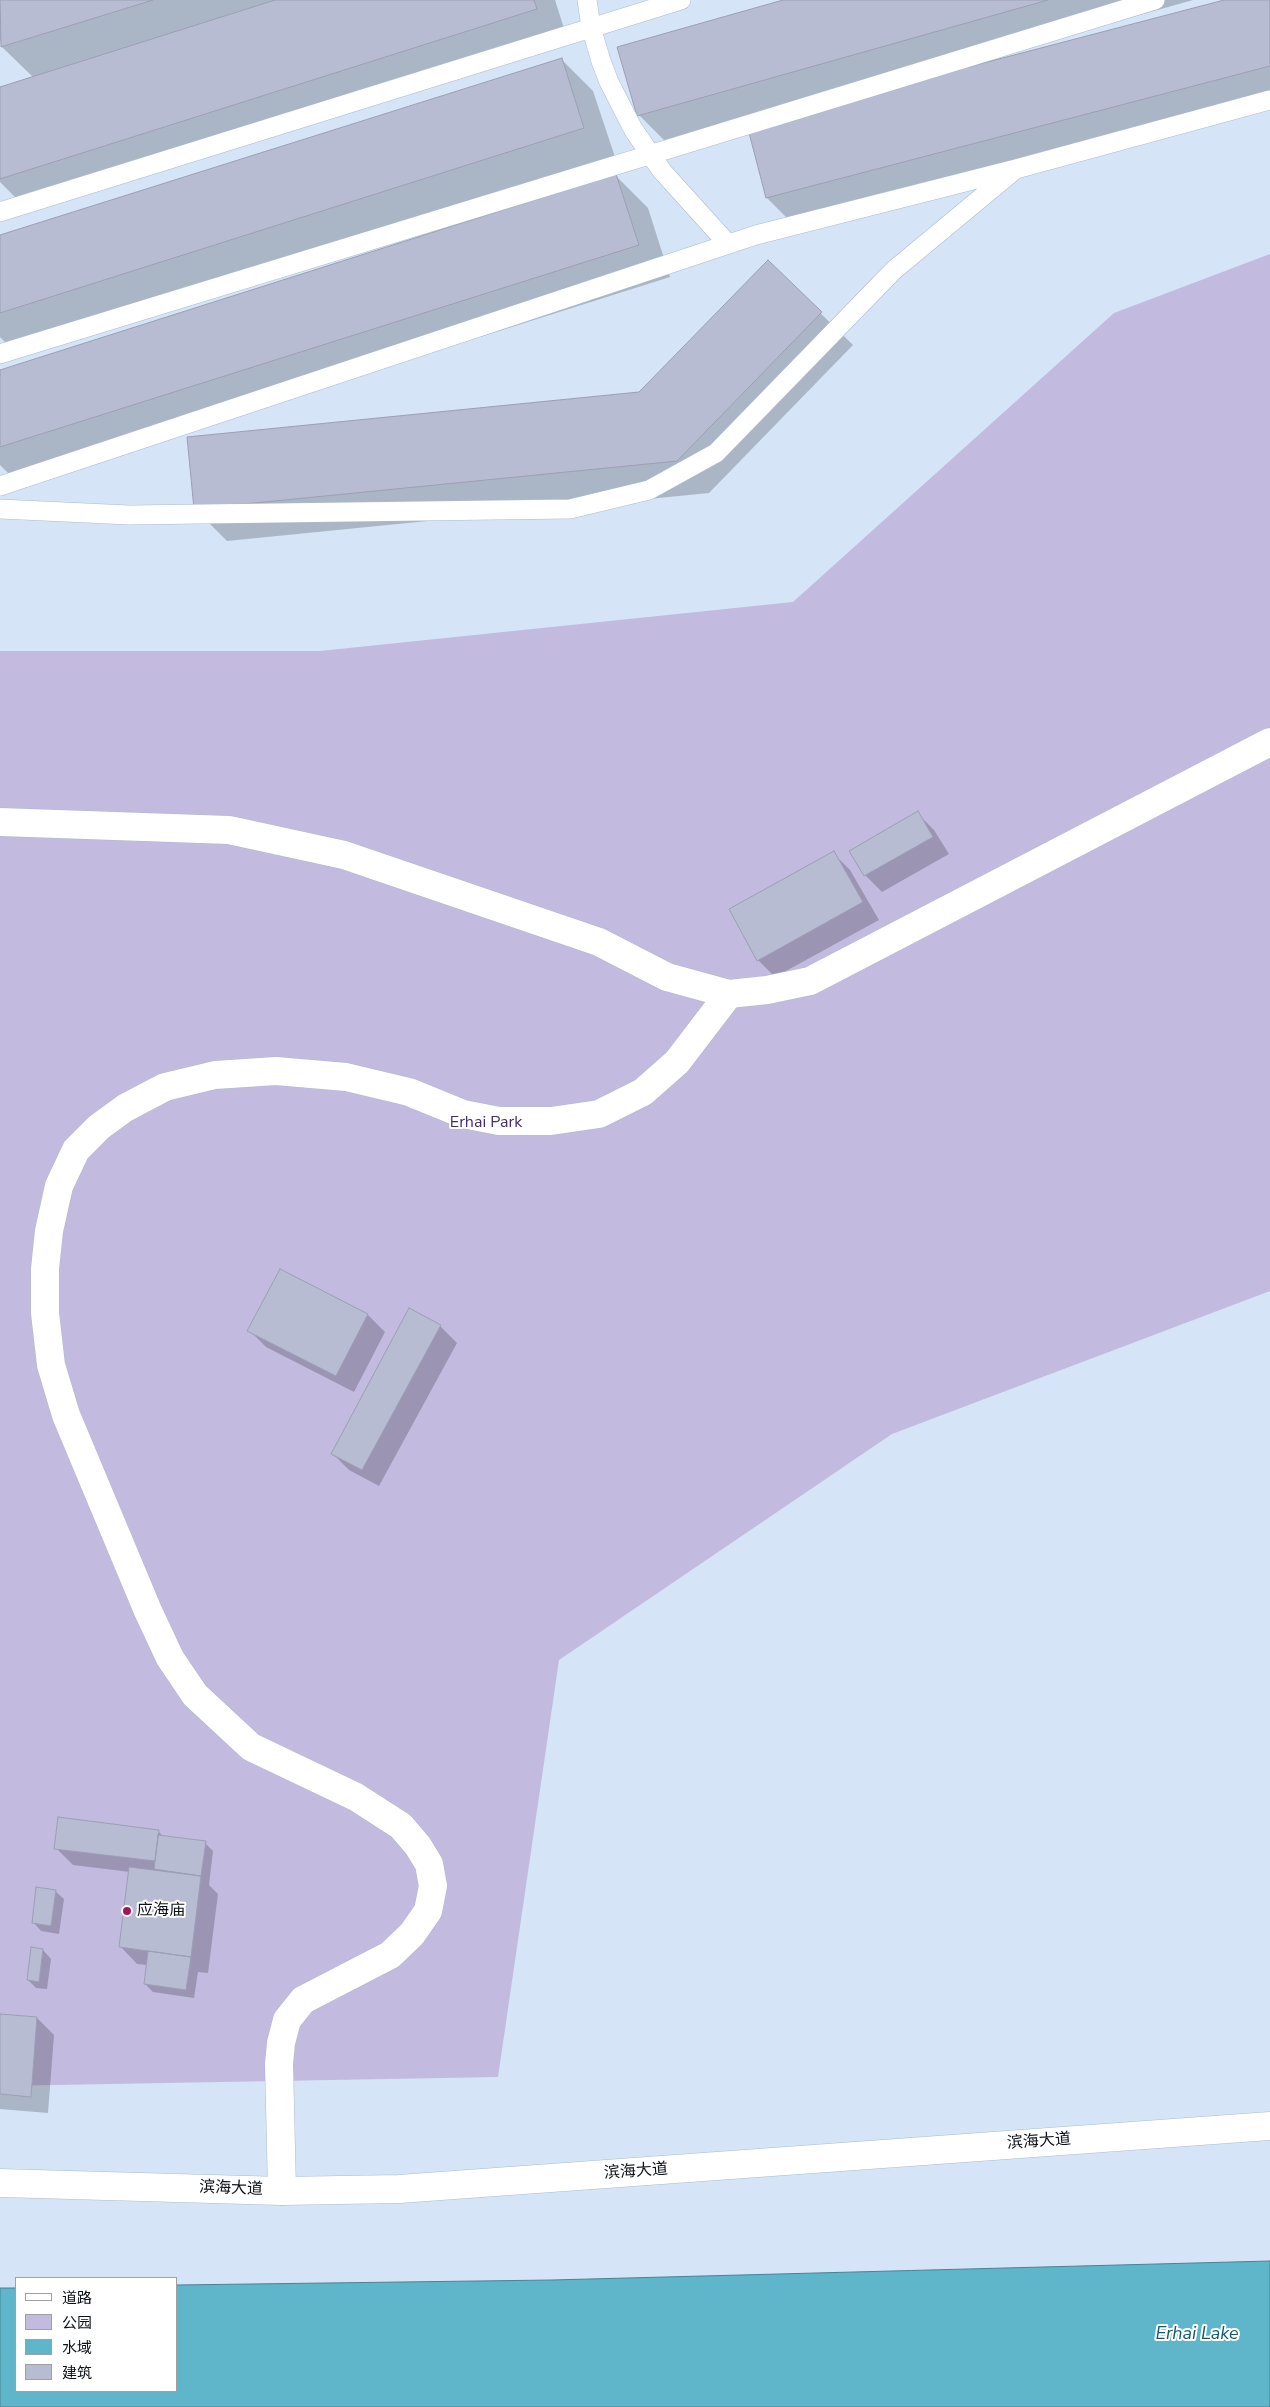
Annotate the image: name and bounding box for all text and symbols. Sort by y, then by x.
park label: Erhai Park [450,1113,522,1133]
place label: 应海庙 [137,1901,185,1921]
marker: 应海庙 [121,1905,133,1917]
street label: 滨海大道 [1006,2130,1072,2154]
street label: 滨海大道 [603,2160,669,2184]
street label: 滨海大道 [199,2178,263,2200]
legend [15,2277,178,2392]
text: 道路 [62,2288,92,2308]
text: 公园 [62,2313,92,2333]
water label: Erhai Lake [1155,2324,1239,2346]
text: 水域 [62,2338,92,2358]
text: 建筑 [62,2363,92,2383]

